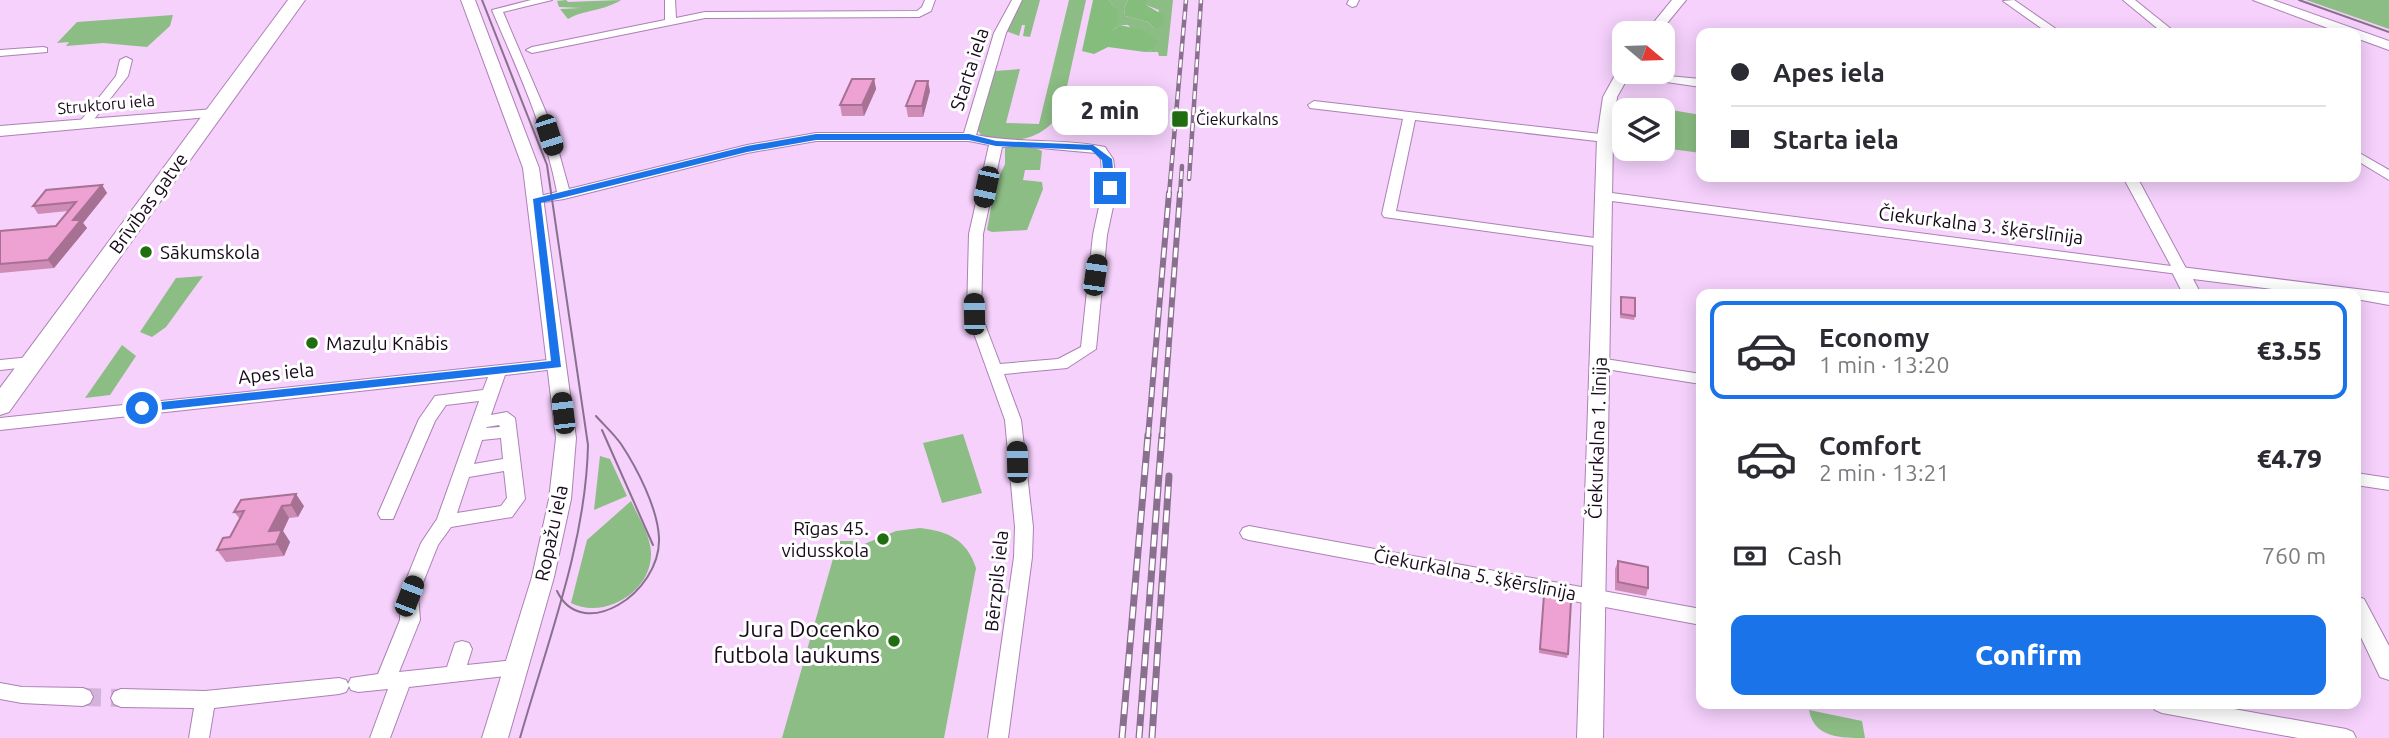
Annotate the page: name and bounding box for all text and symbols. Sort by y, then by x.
north arrow [1612,21,1675,84]
map controls [1612,21,1675,161]
street label: Starta iela [945,25,993,113]
text: Apes iela [1773,58,1885,87]
callout: 2 min [1052,86,1168,136]
street label: Struktoru iela [57,91,155,117]
text: 2 min [1081,98,1139,123]
button: layers [1612,98,1675,161]
marker: Čiekurkalns [1170,109,1190,129]
place label: Čiekurkalns [1196,109,1278,128]
car [533,112,566,158]
text: Starta iela [1773,125,1899,154]
street label: Brīvības gatve [104,148,192,258]
car [972,164,1001,210]
route end [1094,172,1126,204]
street label: Čiekurkalna 3. šķērslīnija [1877,202,2085,248]
place label: Sākumskola [160,241,260,263]
marker: Sākumskola [138,244,154,260]
car [1082,253,1109,297]
car [964,293,985,335]
icon: car [1735,319,1798,382]
text: Economy [1819,323,1929,352]
place label: Mazuļu Knābis [326,332,448,354]
marker: Mazuļu Knābis [304,335,320,351]
text: €3.55 [2257,336,2322,365]
text: 1 min · 13:20 [1819,352,1950,377]
street label: Čiekurkalna 1. līnija [1583,356,1611,520]
street label: Apes iela [237,358,315,388]
car [551,391,576,435]
route start [126,392,158,424]
icon: car [1735,427,1798,490]
text: Comfort [1819,431,1922,460]
car [1007,441,1028,483]
text: €4.79 [2257,444,2322,473]
text: 2 min · 13:21 [1819,460,1950,485]
street label: Ropažu iela [530,483,572,583]
place label: Rīgas 45. vidusskola [782,517,869,561]
street label: Bērzpils iela [980,529,1012,633]
marker: Rīgas 45. vidusskola [875,531,891,547]
icon: cash [1731,537,1769,575]
text: Cash [1787,541,1842,570]
text: 760 m [2262,543,2326,568]
street label: Čiekurkalna 5. šķērslīnija [1372,544,1578,604]
car [392,573,427,619]
button: Confirm [1731,615,2326,695]
place label: Jura Docenko futbola laukums [713,616,880,667]
marker: Jura Docenko futbola laukums [886,633,902,649]

